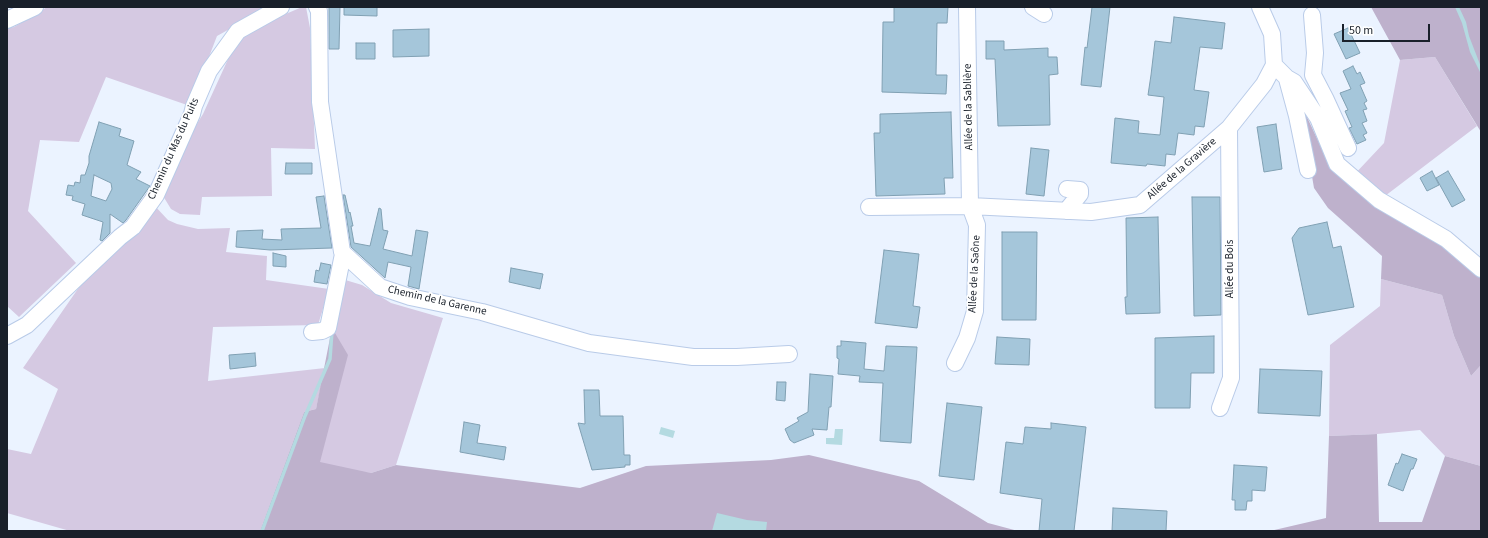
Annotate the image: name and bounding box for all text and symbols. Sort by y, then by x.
scale bar [1344,16,1432,42]
text: 50 m [1349,22,1373,39]
street label: Allée de la Sablière [962,64,976,150]
street label: Chemin du Mas du Puits [146,96,202,202]
street label: Allée de la Gravière [1145,135,1219,203]
street label: Allée de la Saône [966,235,984,313]
street label: Allée du Bois [1224,240,1238,298]
street label: Chemin de la Garenne [386,283,488,319]

